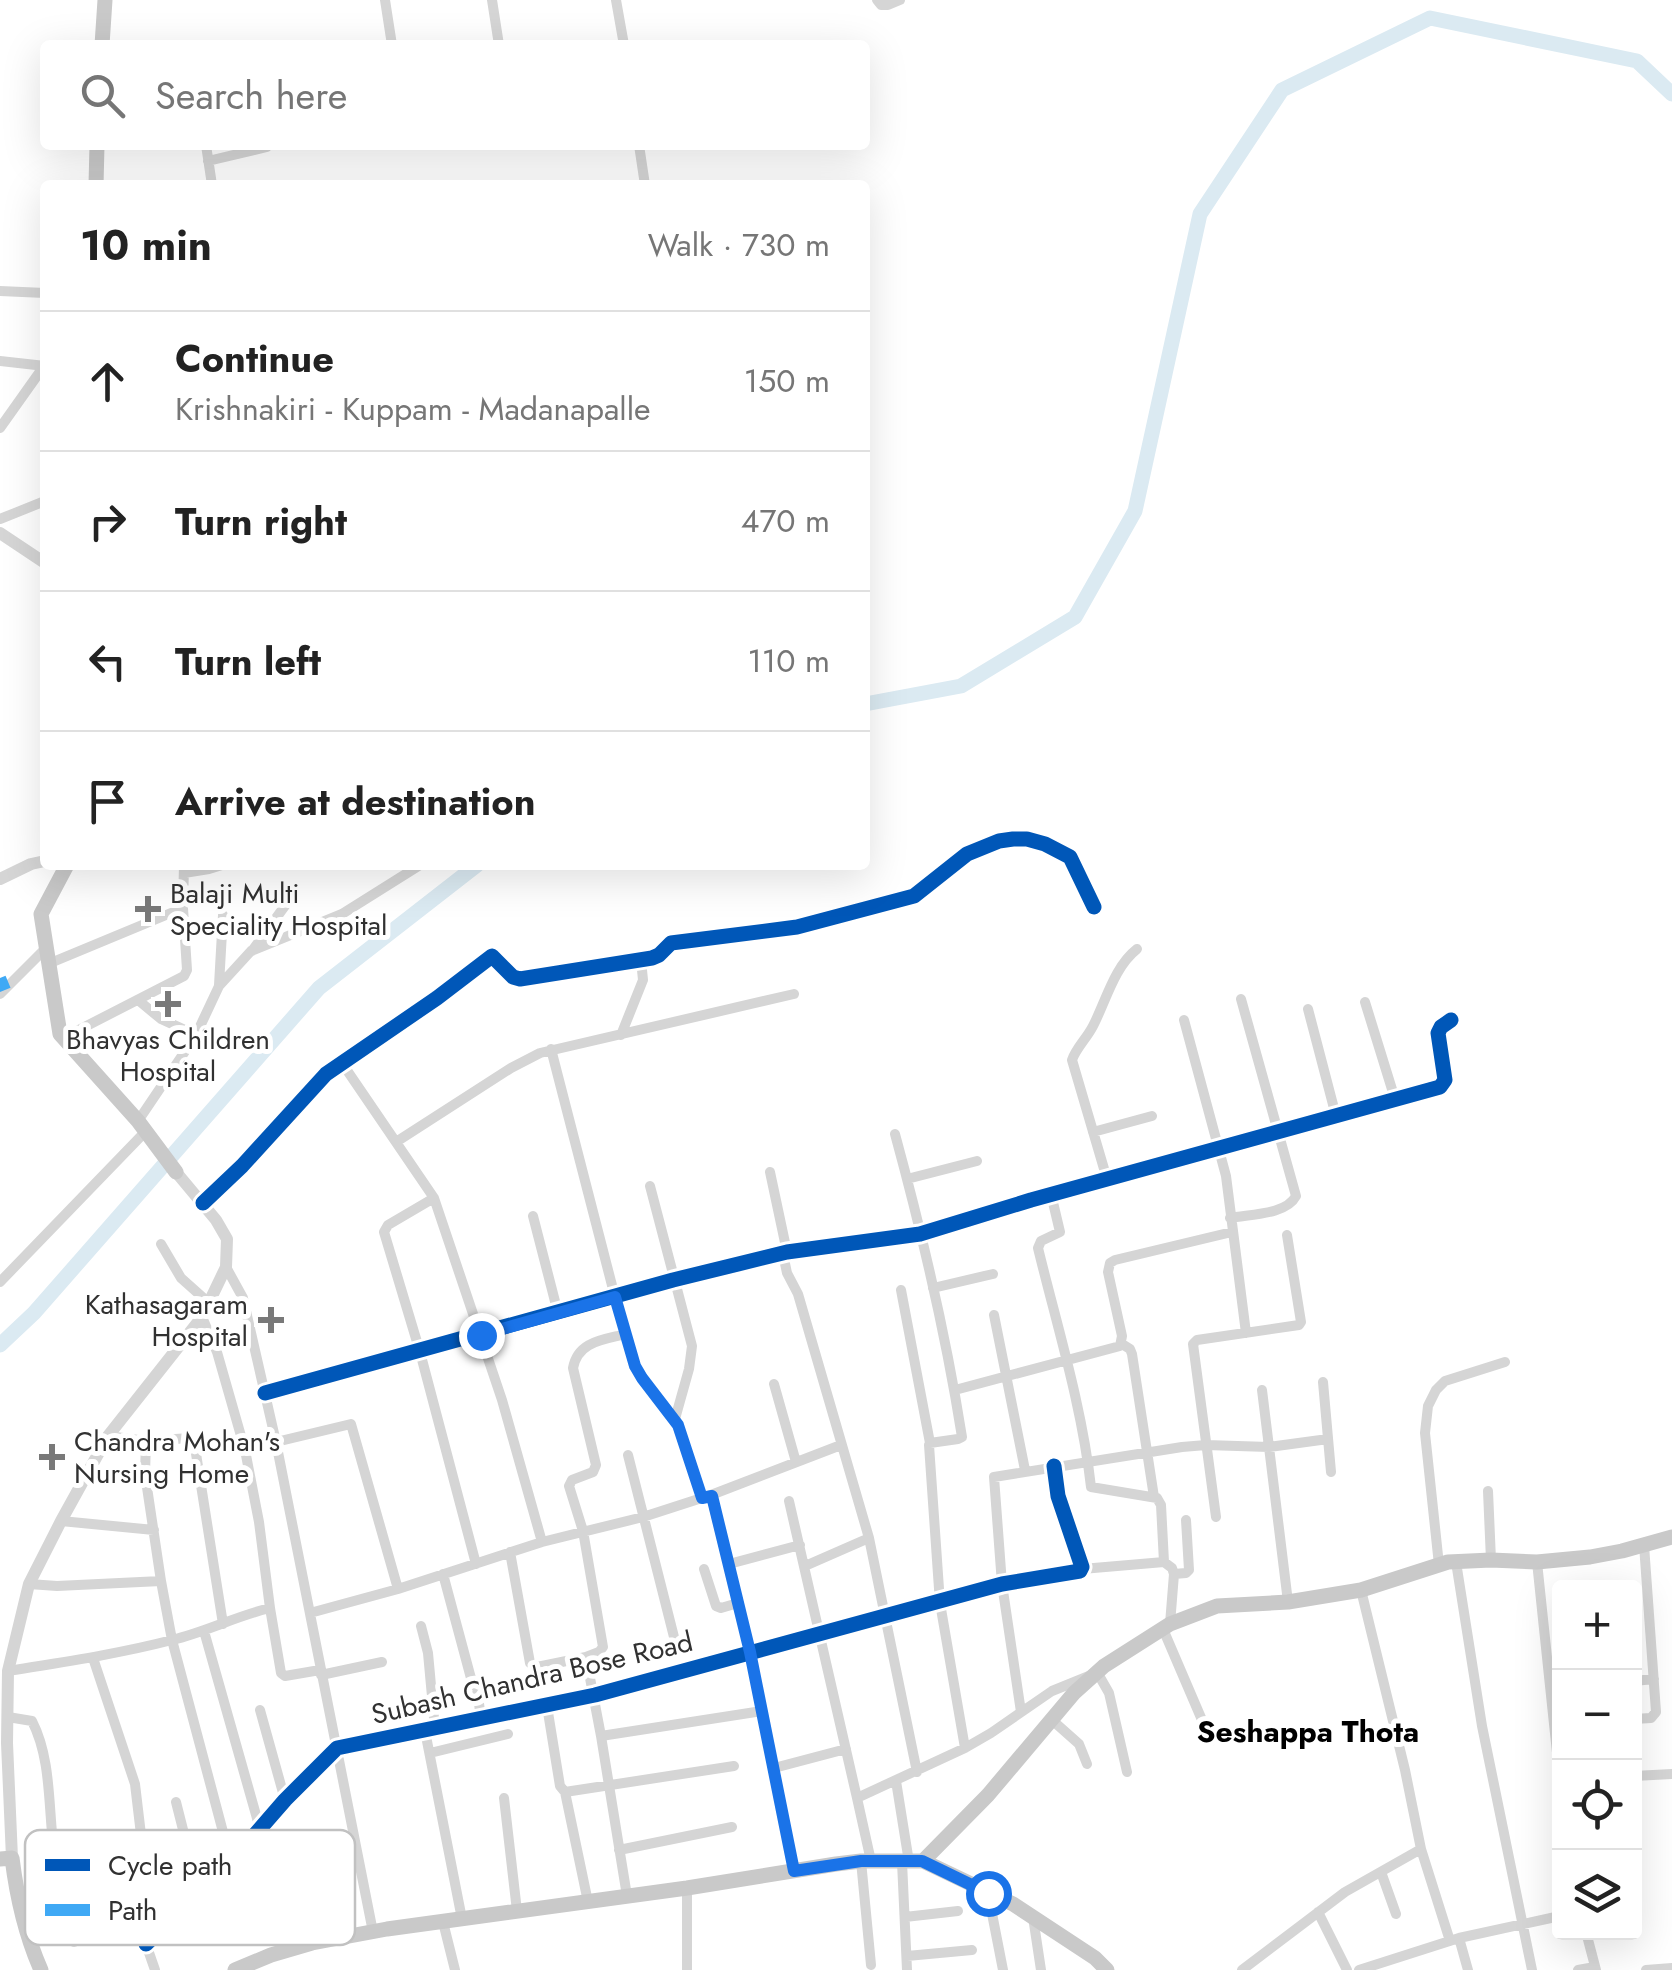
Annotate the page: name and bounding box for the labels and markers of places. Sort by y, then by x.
place label: Balaji Multi Speciality Hospital [170,873,387,946]
marker: Balaji Multi Speciality Hospital [135,896,161,922]
marker: Bhavyas Children Hospital [155,991,181,1017]
place label: Bhavyas Children Hospital [66,1019,270,1092]
place label: Kathasagaram Hospital [85,1284,248,1357]
marker: Kathasagaram Hospital [258,1307,284,1333]
place label: Chandra Mohan's Nursing Home [74,1421,280,1494]
marker: Chandra Mohan's Nursing Home [39,1444,65,1470]

